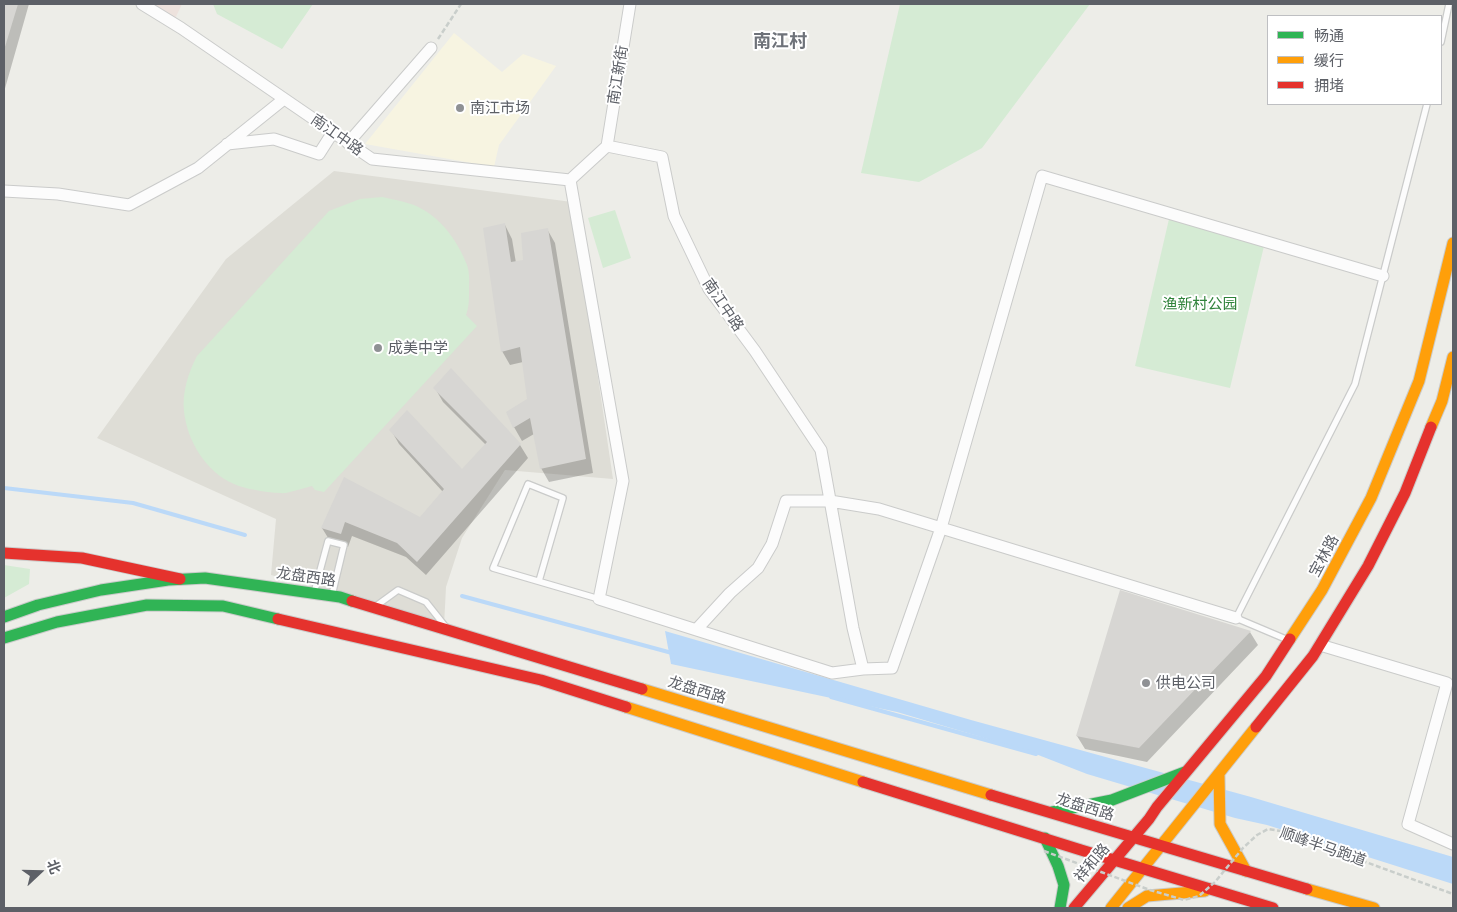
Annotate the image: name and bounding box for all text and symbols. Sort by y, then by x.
legend [1267,15,1442,105]
text: 畅通 [1314,27,1344,44]
district label: 南江村 [753,30,807,52]
street label: 南江新街 [604,44,632,106]
text: 缓行 [1314,52,1344,69]
text: 拥堵 [1314,77,1344,94]
place label: 南江市场 [470,99,530,117]
marker: 南江市场 [454,102,466,114]
street label: 南江中路 [307,110,367,160]
street label: 南江中路 [699,275,747,335]
park label: 渔新村公园 [1163,295,1237,313]
place label: 成美中学 [388,339,448,357]
marker: 成美中学 [372,342,384,354]
street label: 宝林路 [1305,532,1343,580]
street label: 龙盘西路 [275,564,337,590]
street label: 龙盘西路 [666,673,728,707]
place label: 供电公司 [1156,674,1216,692]
marker: 供电公司 [1140,677,1152,689]
street label: 龙盘西路 [1054,790,1116,824]
street label: 顺峰半马跑道 [1278,824,1368,870]
street label: 祥和路 [1071,840,1113,886]
north arrow [15,847,65,897]
text: 北 [44,857,64,876]

